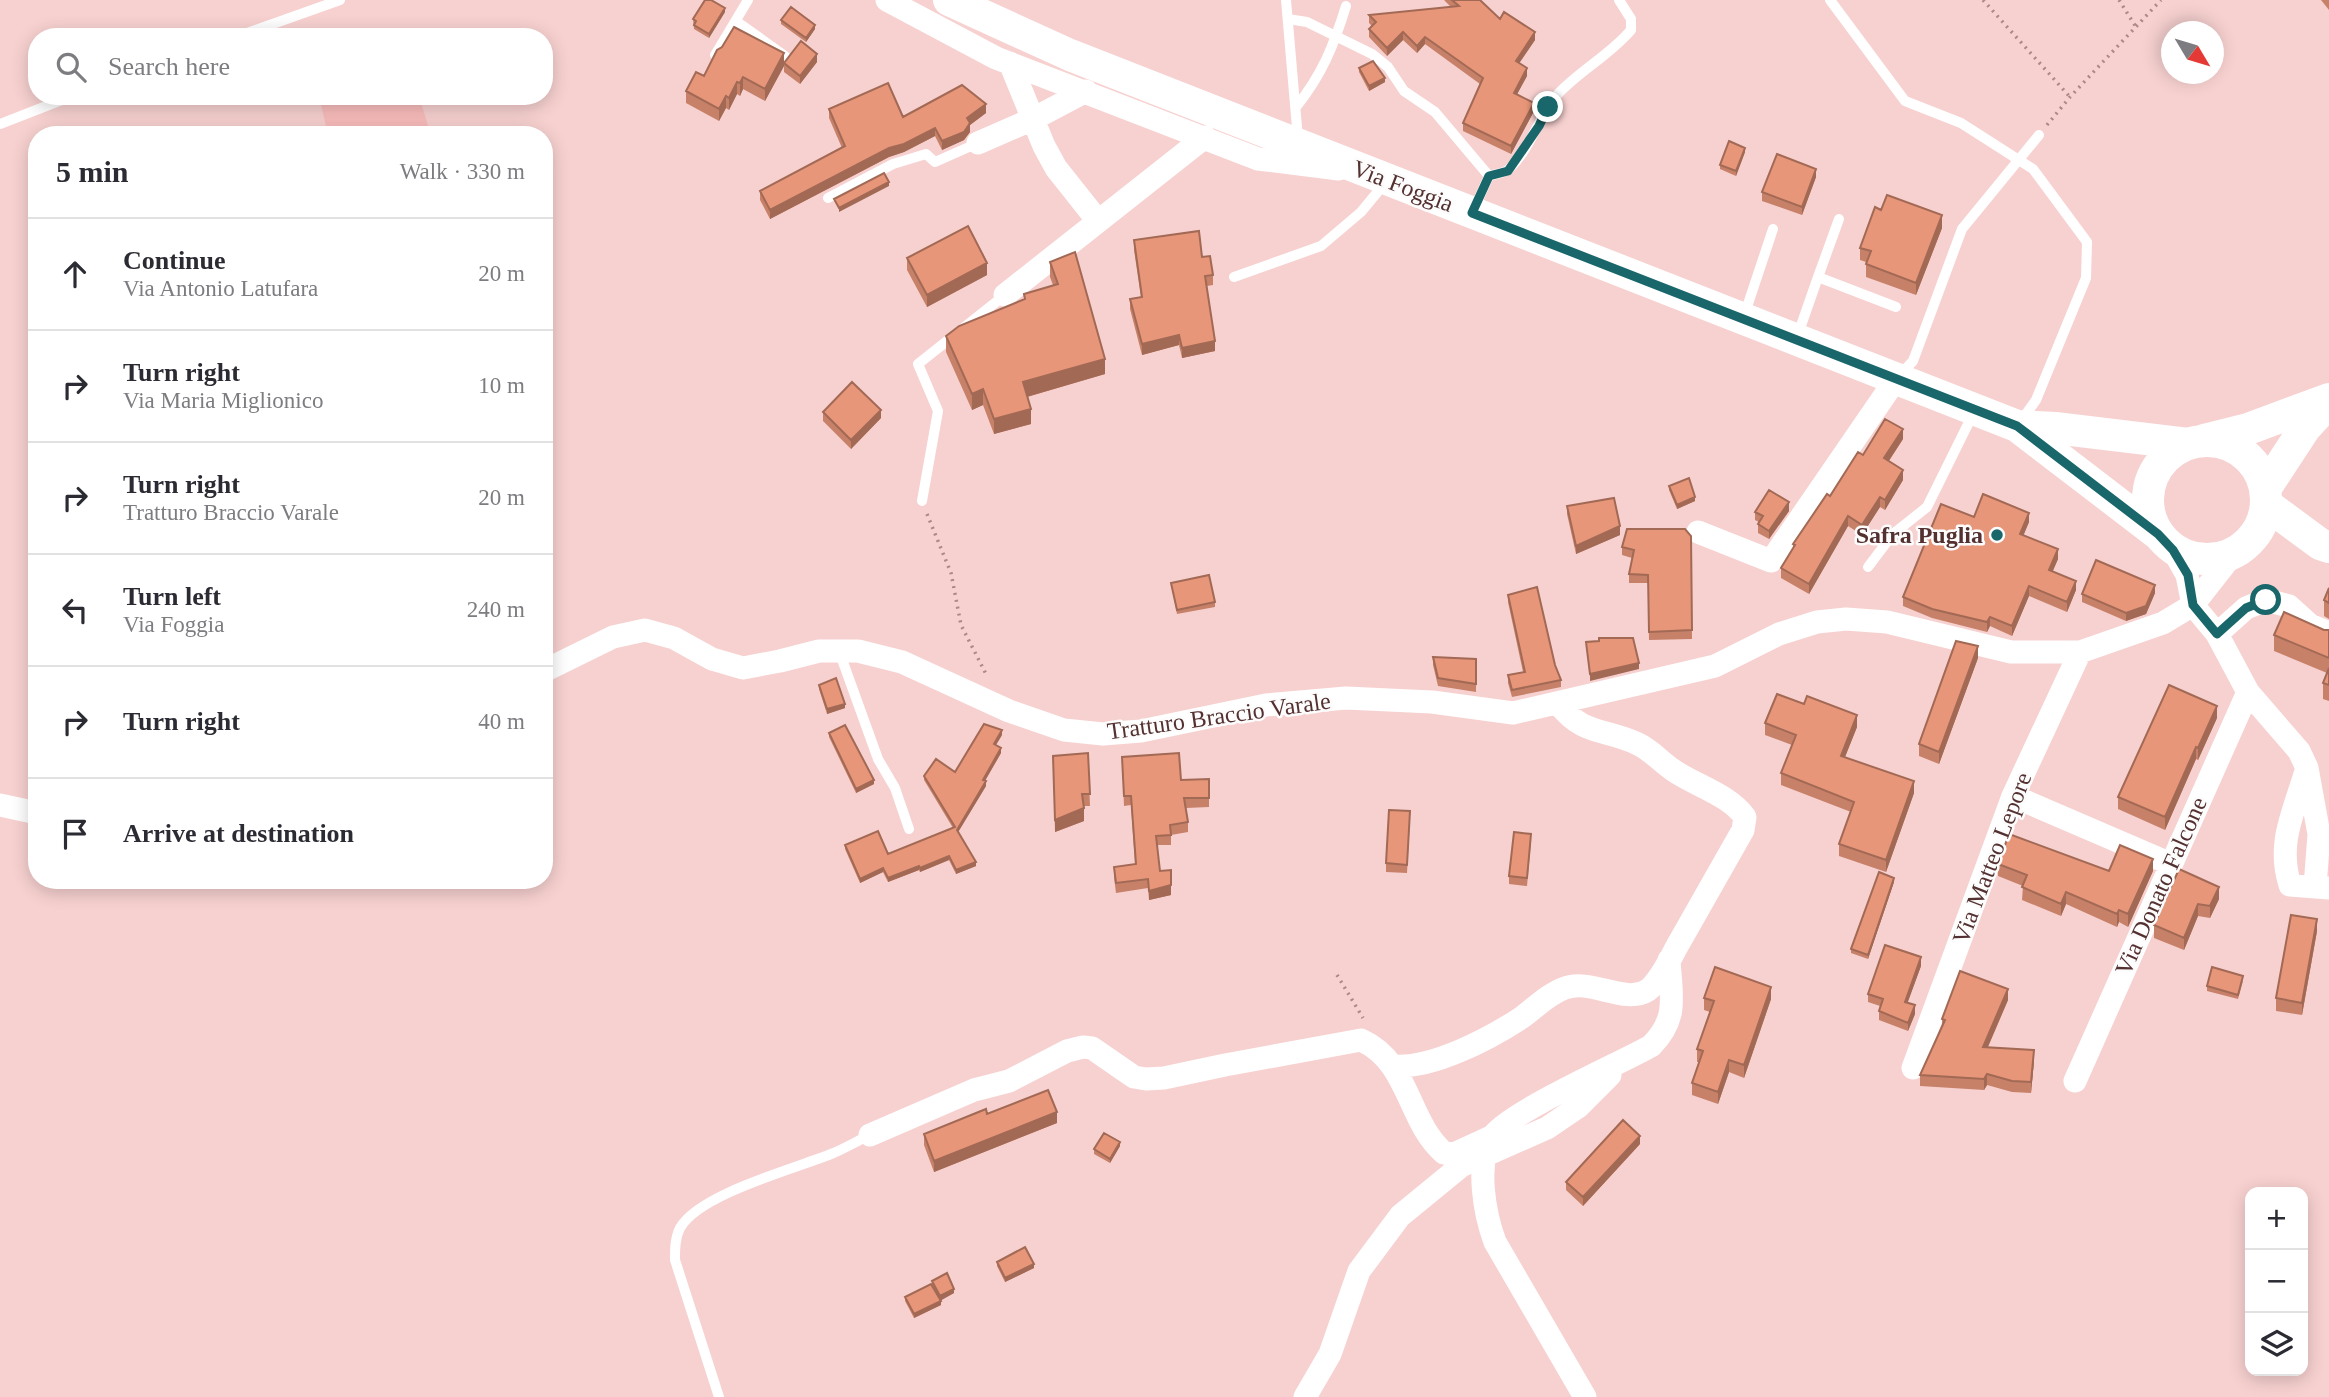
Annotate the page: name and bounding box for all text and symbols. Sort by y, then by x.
north arrow [2161,21,2224,84]
search box [28,28,553,105]
icon: search [52,48,90,86]
text: Search here [108,52,230,81]
route end [1532,91,1563,122]
text: 5 min [56,155,129,188]
street label: Via Foggia [1349,155,1457,217]
text: Walk · 330 m [400,159,525,184]
text: Continue [123,246,226,275]
icon: ahead [56,255,94,293]
text: 20 m [478,261,525,286]
text: Via Antonio Latufara [123,276,318,301]
text: Turn right [123,358,240,387]
icon: right [56,367,94,405]
text: 10 m [478,373,525,398]
text: Via Maria Miglionico [123,388,323,413]
text: Turn right [123,470,240,499]
icon: right [56,479,94,517]
text: 20 m [478,485,525,510]
text: Tratturo Braccio Varale [123,500,339,525]
place label: Safra Puglia [1856,522,1983,548]
marker: Safra Puglia [1989,527,2005,543]
text: Turn left [123,582,221,611]
route start [2250,584,2281,615]
icon: left [56,591,94,629]
text: 240 m [467,597,525,622]
text: Via Foggia [123,612,224,637]
street label: Tratturo Braccio Varale [1106,687,1332,745]
icon: right [56,703,94,741]
text: Turn right [123,707,240,736]
text: 40 m [478,709,525,734]
street label: Via Matteo Lepore [1947,769,2037,947]
street label: Via Donato Falcone [2110,793,2212,979]
icon: arrive [56,815,94,853]
text: Arrive at destination [123,819,354,848]
map controls [2245,1187,2308,1376]
button: + [2245,1187,2308,1250]
button: − [2245,1250,2308,1313]
button: layers [2245,1313,2308,1376]

